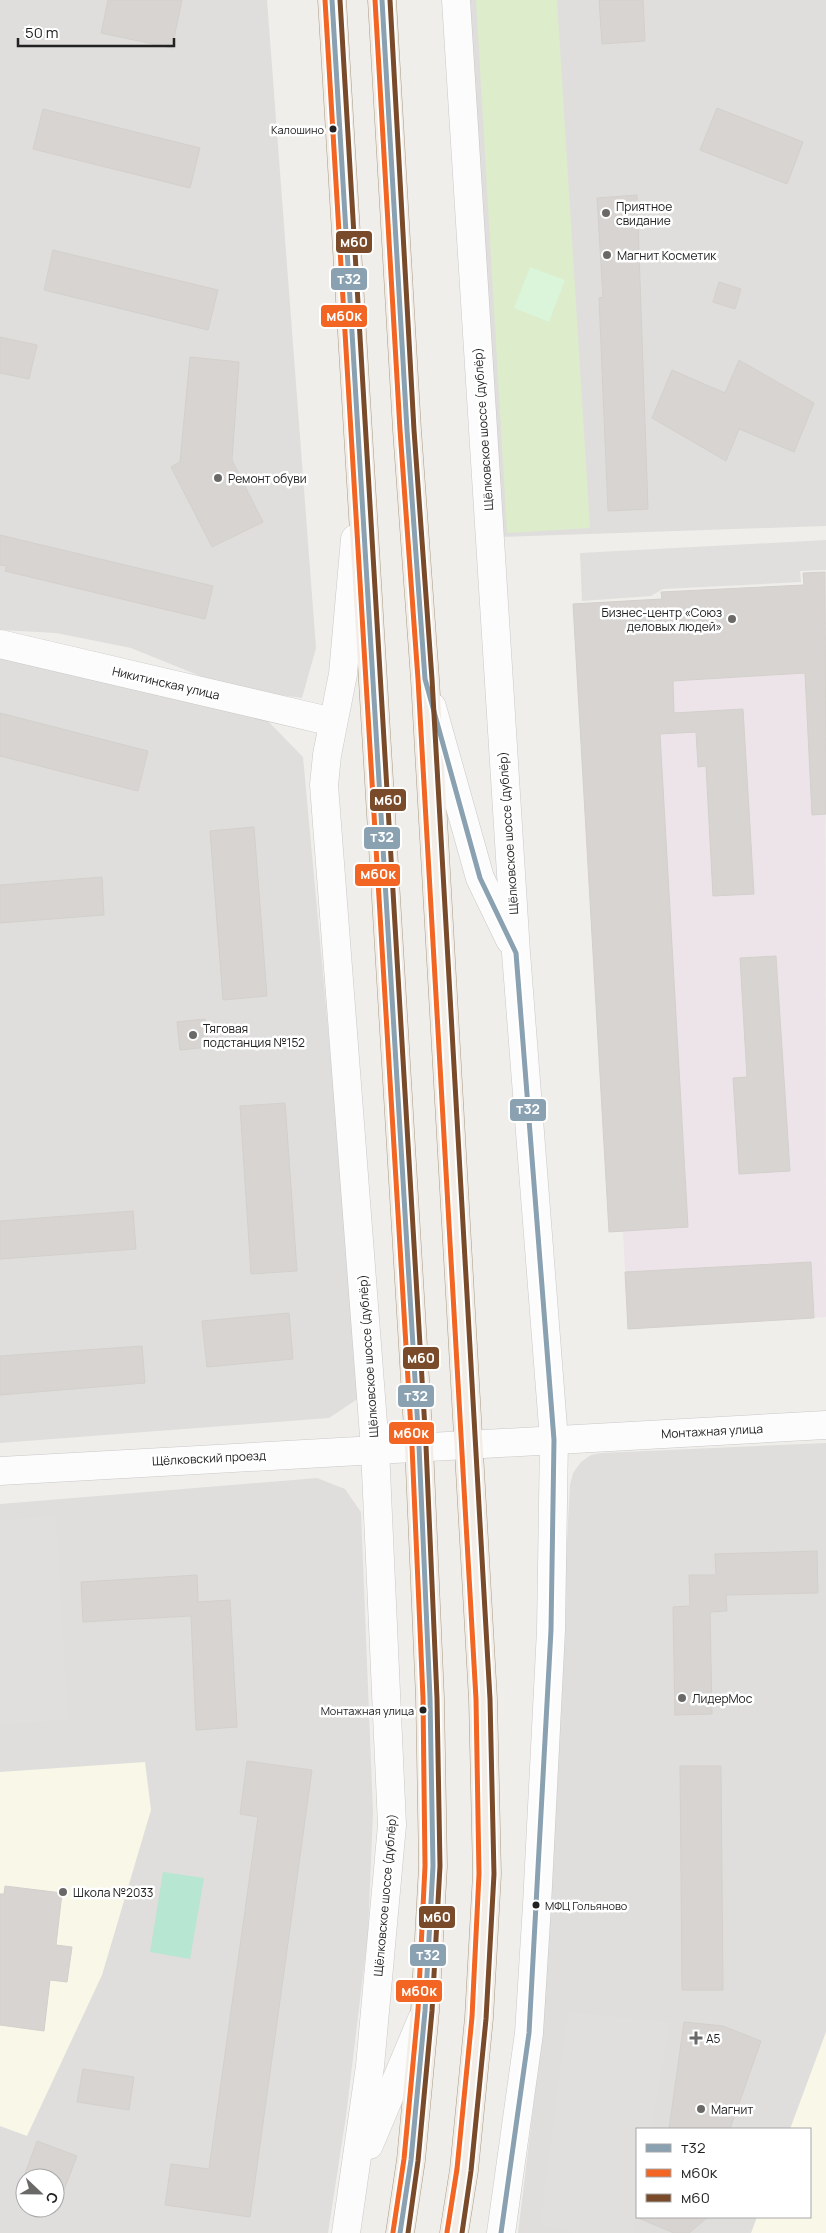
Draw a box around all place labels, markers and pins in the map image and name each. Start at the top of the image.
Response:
place label: Калошино [271,122,324,137]
marker: Калошино [328,124,338,134]
place label: Приятное свидание [616,198,672,229]
marker: Приятное свидание [600,207,612,219]
place label: Магнит Косметик [617,247,717,264]
marker: Магнит Косметик [601,249,613,261]
place label: Ремонт обуви [228,470,307,487]
marker: Ремонт обуви [212,472,224,484]
place label: Бизнес-центр «Союз деловых людей» [601,604,722,635]
marker: Бизнес-центр «Союз деловых людей» [726,613,738,625]
place label: Тяговая подстанция №152 [203,1020,305,1051]
marker: Тяговая подстанция №152 [187,1029,199,1041]
place label: ЛидерМос [692,1690,753,1707]
marker: ЛидерМос [676,1692,688,1704]
place label: Монтажная улица [321,1703,414,1718]
marker: Монтажная улица [418,1705,428,1715]
place label: Школа №2033 [73,1884,154,1901]
marker: Школа №2033 [57,1886,69,1898]
place label: МФЦ Гольяново [545,1898,628,1913]
marker: МФЦ Гольяново [531,1900,541,1910]
place label: А5 [706,2030,721,2047]
marker: А5 [690,2032,702,2044]
place label: Магнит [711,2101,753,2118]
marker: Магнит [695,2103,707,2115]

